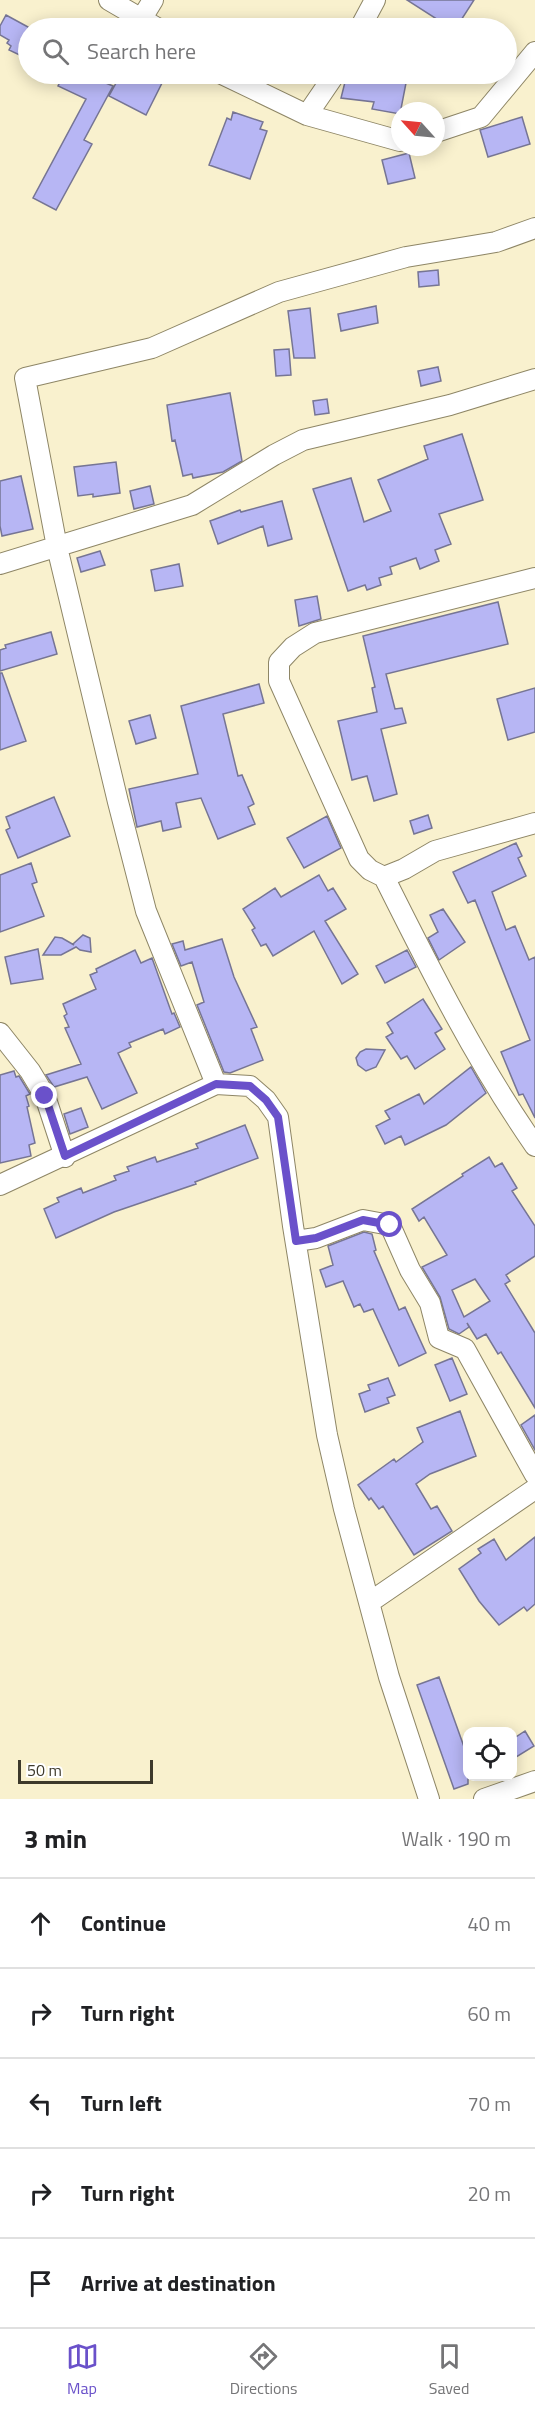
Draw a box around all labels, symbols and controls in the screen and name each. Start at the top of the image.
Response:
search box [18,18,517,84]
text: Search here [87,34,196,68]
icon: search [39,35,72,68]
north arrow [391,102,445,156]
route end [31,1082,57,1108]
route start [376,1211,402,1237]
map controls [463,1727,517,1781]
button: locate [463,1727,517,1781]
scale bar [18,1757,153,1784]
text: 50 m [27,1758,62,1782]
text: 3 min [24,1819,87,1858]
text: Walk · 190 m [402,1823,511,1854]
text: Continue [81,1906,166,1940]
icon: ahead [24,1907,57,1940]
text: 40 m [467,1908,511,1939]
text: Turn right [81,1996,175,2030]
icon: right [24,1997,57,2030]
text: 60 m [467,1998,511,2029]
text: Turn left [81,2086,162,2120]
icon: left [24,2087,57,2120]
text: 70 m [467,2088,511,2119]
text: Turn right [81,2176,175,2210]
icon: right [24,2177,57,2210]
text: 20 m [467,2178,511,2209]
text: Arrive at destination [81,2266,276,2300]
icon: arrive [24,2267,57,2300]
tab: Map [66,2340,99,2400]
tab: Directions [230,2340,298,2400]
tab: Saved [429,2340,469,2400]

